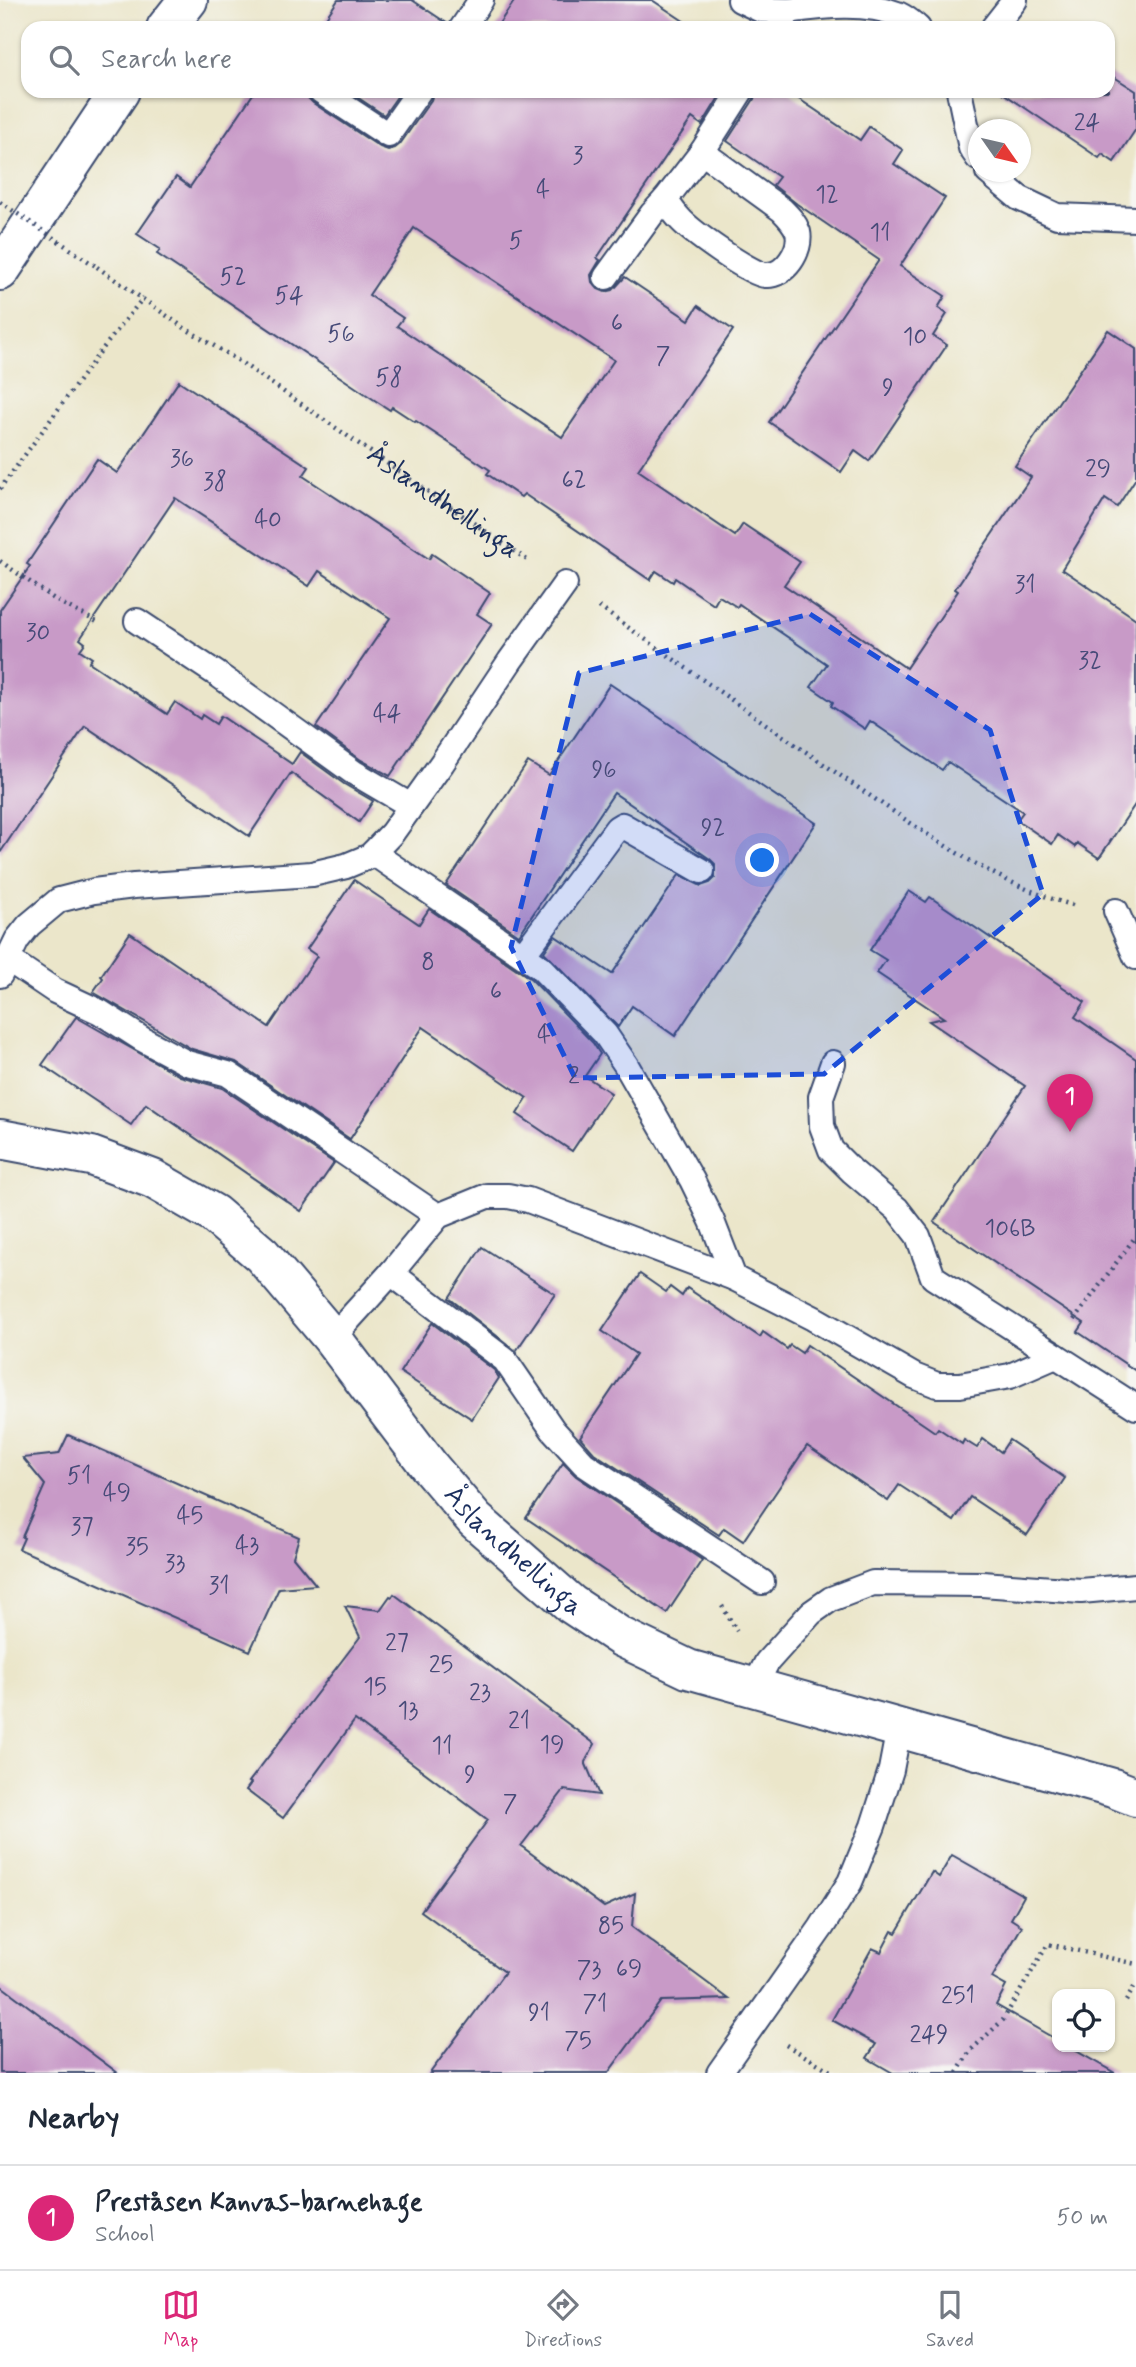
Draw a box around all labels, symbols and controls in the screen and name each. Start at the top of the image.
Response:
search box [21,21,1115,98]
icon: search [45,41,83,79]
text: Search here [101,43,232,77]
house number: 24 [1074,108,1100,139]
north arrow [968,119,1031,182]
house number: 3 [573,141,584,172]
house number: 4 [536,175,550,206]
house number: 12 [815,180,839,211]
house number: 11 [869,218,891,249]
house number: 5 [509,226,523,257]
house number: 52 [219,262,247,293]
house number: 54 [275,281,303,312]
house number: 6 [611,308,623,339]
house number: 56 [327,319,355,350]
house number: 10 [903,322,927,353]
house number: 7 [656,341,670,372]
house number: 58 [375,363,403,394]
house number: 9 [882,373,894,404]
street label: Åslandhellinga [359,435,526,567]
house number: 36 [170,444,194,475]
house number: 29 [1085,454,1111,485]
house number: 62 [562,465,586,496]
house number: 38 [203,467,227,498]
house number: 40 [254,505,282,536]
house number: 31 [1014,570,1036,601]
house number: 30 [26,618,50,649]
house number: 32 [1078,646,1102,677]
house number: 44 [373,699,401,730]
house number: 96 [591,755,617,786]
house number: 92 [701,813,725,844]
your location [745,843,779,877]
house number: 8 [421,947,435,978]
house number: 6 [490,976,502,1007]
house number: 4 [537,1020,551,1051]
house number: 2 [568,1061,580,1092]
pin: 1 [1047,1074,1093,1132]
house number: 106B [985,1214,1035,1245]
house number: 51 [67,1461,91,1492]
street label: Åslandhellinga [435,1477,589,1625]
house number: 49 [103,1478,131,1509]
house number: 45 [177,1501,203,1532]
house number: 37 [71,1512,93,1543]
house number: 43 [235,1531,259,1562]
house number: 35 [125,1532,149,1563]
house number: 33 [165,1549,186,1580]
house number: 31 [208,1571,230,1602]
house number: 27 [385,1628,409,1659]
house number: 25 [429,1650,453,1681]
house number: 15 [363,1672,387,1703]
house number: 23 [469,1678,491,1709]
house number: 13 [398,1696,418,1727]
house number: 21 [508,1706,530,1737]
house number: 19 [539,1730,565,1761]
house number: 11 [431,1731,453,1762]
house number: 9 [464,1760,476,1791]
house number: 7 [503,1789,517,1820]
house number: 85 [598,1911,624,1942]
house number: 69 [616,1954,642,1985]
house number: 73 [577,1955,601,1986]
house number: 251 [941,1981,975,2012]
house number: 71 [583,1989,607,2020]
map controls [1052,1989,1115,2052]
button: locate [1052,1989,1115,2052]
house number: 91 [528,1998,550,2029]
house number: 249 [910,2020,948,2051]
house number: 75 [564,2026,592,2057]
text: Nearby [28,2099,119,2138]
text: Preståsen Kanvas-barnehage [95,2186,422,2220]
text: 1 [46,2203,56,2233]
text: 50 m [1057,2203,1108,2233]
text: School [95,2220,155,2250]
tab: Map [162,2286,200,2353]
tab: Directions [524,2286,602,2353]
tab: Saved [926,2286,974,2353]

